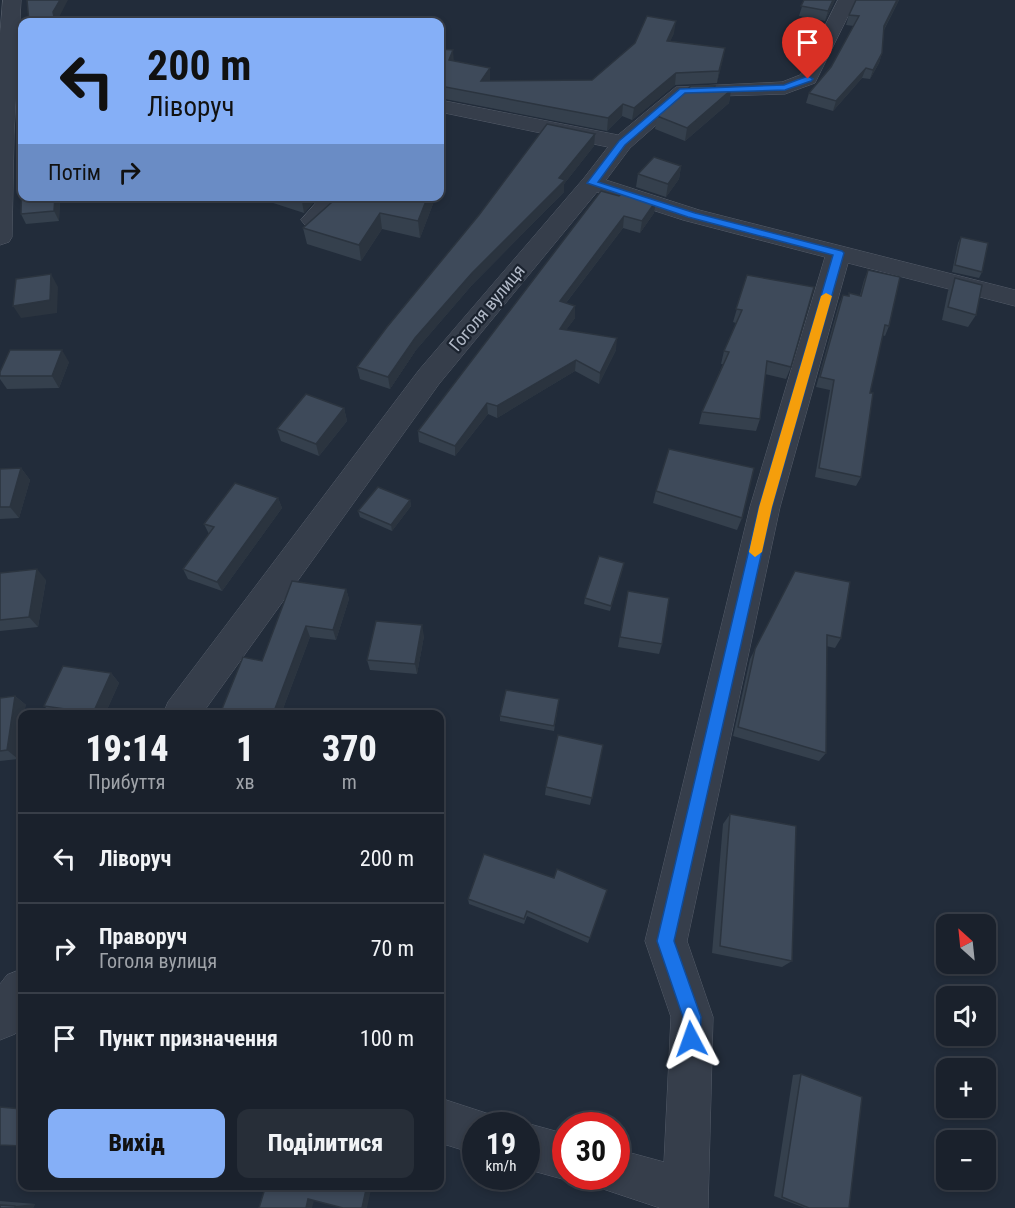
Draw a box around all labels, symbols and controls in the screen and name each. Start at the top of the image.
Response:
pin [782,17,833,79]
icon: arrive [791,26,824,59]
text: 200 m [147,41,252,90]
icon: left [48,42,126,120]
text: Ліворуч [147,91,234,123]
icon: right [113,156,146,189]
text: Потім [48,160,101,185]
street label: Гоголя вулиця [444,260,529,355]
text: 19:14 [85,728,169,770]
text: 1 [236,728,254,770]
text: 370 [322,728,377,770]
text: Прибуття [88,770,165,794]
text: хв [236,770,255,794]
text: m [342,770,357,794]
icon: left [48,842,81,875]
text: Ліворуч [99,846,171,871]
text: 200 m [360,846,414,871]
north arrow [936,914,996,974]
map controls [936,914,996,1190]
text: Праворуч [99,924,187,949]
icon: right [48,932,81,965]
text: 70 m [371,936,414,961]
text: Гоголя вулиця [99,949,217,973]
button: sound [936,986,996,1046]
position arrow [659,1007,723,1071]
icon: arrive [48,1022,81,1055]
text: Пункт призначення [99,1026,278,1051]
text: 100 m [360,1026,414,1051]
button: + [936,1058,996,1118]
button: Вихід [48,1109,225,1178]
button: Поділитися [237,1109,414,1178]
speed limit sign: 30 [552,1112,630,1190]
text: 19 [486,1126,516,1161]
button: − [936,1130,996,1190]
text: km/h [486,1157,516,1175]

